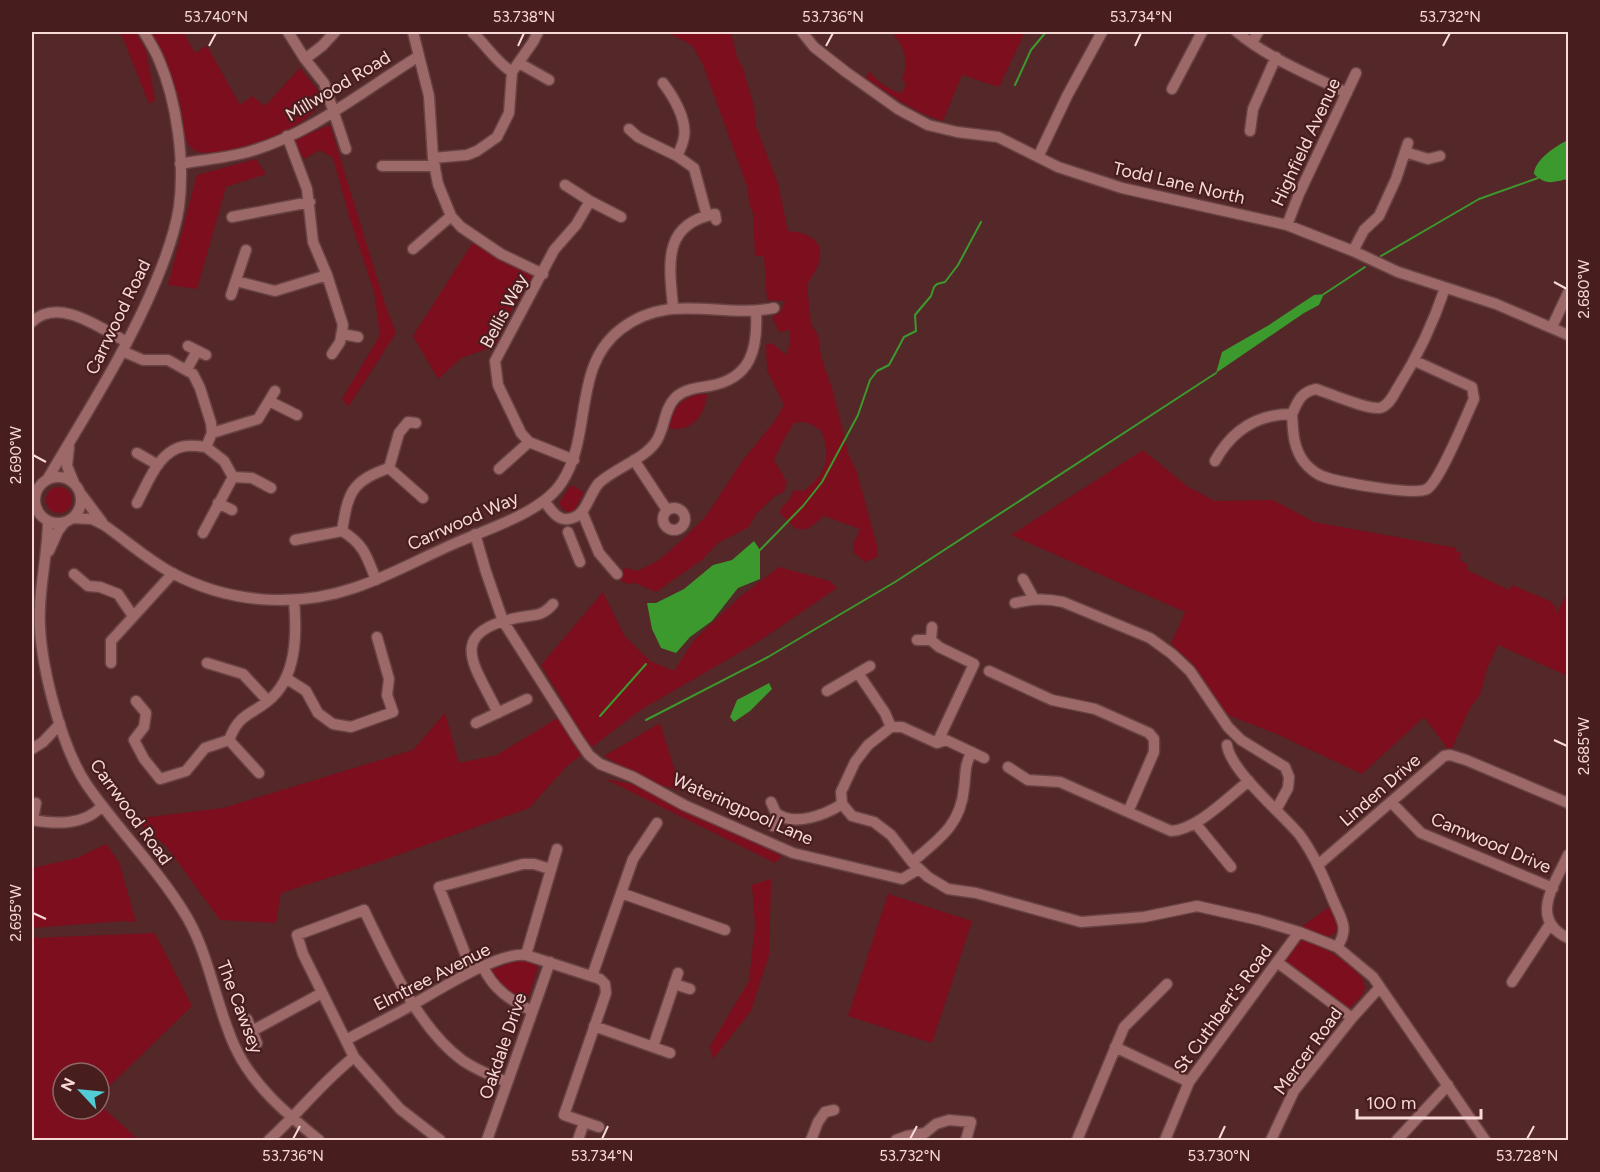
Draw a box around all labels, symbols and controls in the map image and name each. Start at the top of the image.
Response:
text: 53.740°N [184,8,248,26]
text: 53.738°N [493,8,555,26]
text: 53.736°N [802,8,864,26]
text: 53.734°N [1110,8,1172,26]
text: 53.732°N [1419,8,1481,26]
street label: Millwood Road [282,46,394,126]
street label: Highfield Avenue [1267,74,1345,210]
street label: Todd Lane North [1111,157,1247,209]
street label: Carrwood Road [81,256,155,378]
text: 2.680°W [1575,259,1593,318]
street label: Bellis Way [475,270,533,352]
text: 2.690°W [7,425,25,484]
street label: Carrwood Way [404,487,522,555]
text: 2.685°W [1575,717,1593,775]
street label: Linden Drive [1335,749,1425,831]
street label: Carrwood Road [85,755,177,869]
street label: Wateringpool Lane [669,768,817,850]
street label: Camwood Drive [1427,808,1555,878]
text: 2.695°W [7,884,25,942]
street label: Elmtree Avenue [370,938,494,1016]
street label: St Cuthbert's Road [1169,941,1277,1077]
street label: The Cawsey [212,957,268,1057]
street label: Oakdale Drive [474,990,532,1102]
street label: Mercer Road [1269,1003,1347,1099]
north arrow [51,1061,111,1121]
text: N [57,1075,79,1094]
scale bar [1357,1082,1482,1120]
text: 100 m [1366,1092,1416,1114]
text: 53.736°N [262,1147,324,1165]
text: 53.734°N [571,1147,633,1165]
text: 53.732°N [879,1147,941,1165]
text: 53.730°N [1188,1147,1250,1165]
text: 53.728°N [1496,1147,1558,1165]

